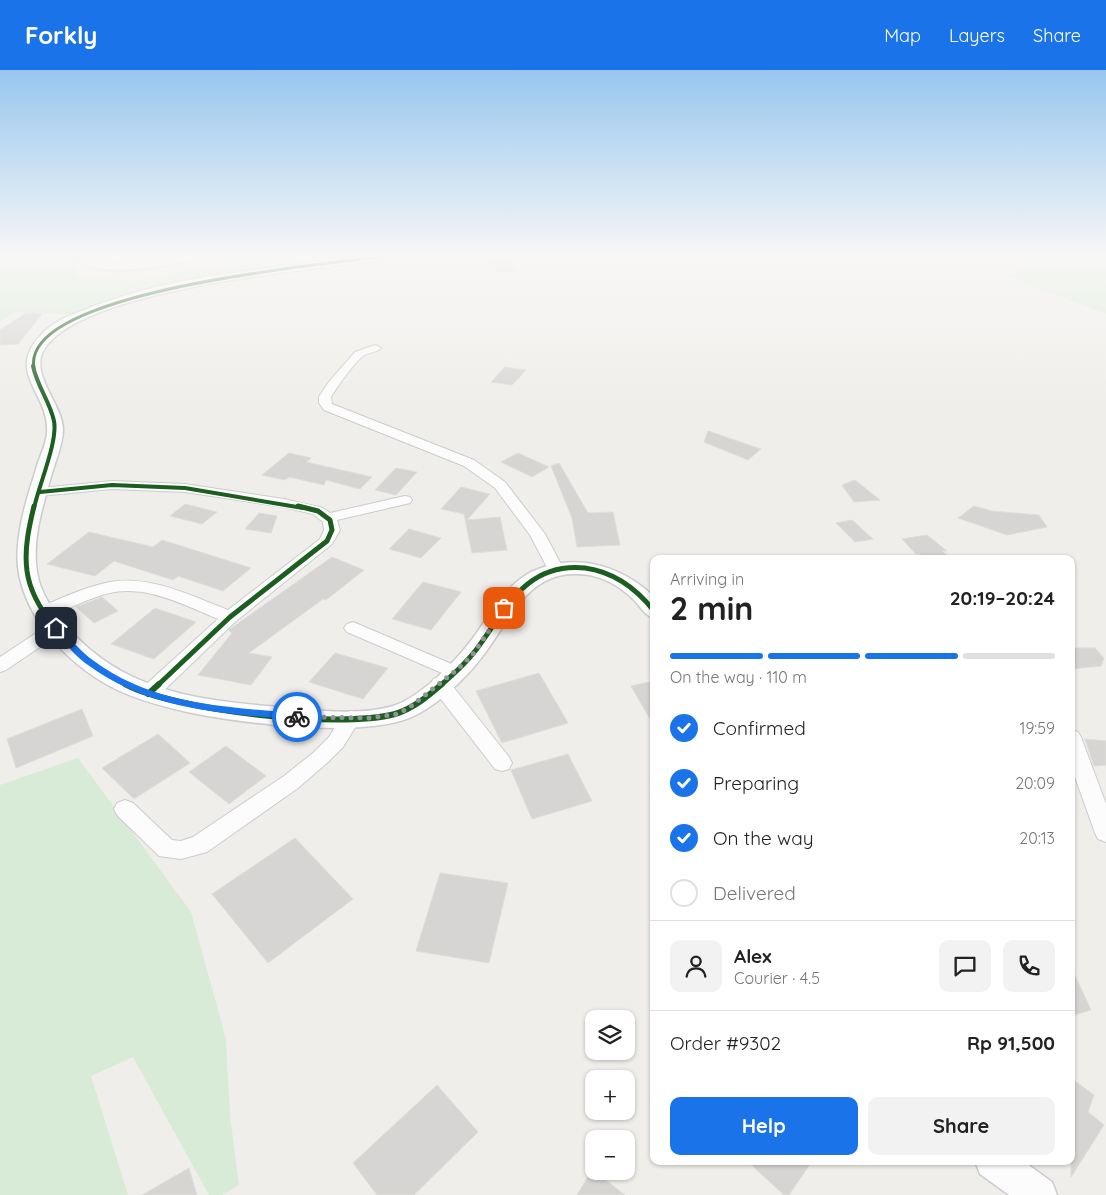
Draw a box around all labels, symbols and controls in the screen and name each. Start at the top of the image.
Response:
text: Forkly [25,20,97,50]
text: Map [884,24,921,47]
text: Layers [949,24,1005,47]
text: Share [1033,24,1081,47]
text: Arriving in [670,569,744,589]
text: 20:19–20:24 [950,586,1055,610]
pin [483,587,525,629]
text: 2 min [670,588,753,628]
icon: bag [490,594,518,622]
pin [35,607,77,649]
icon: home [42,614,70,642]
text: On the way · 110 m [670,667,807,687]
courier [272,692,322,742]
icon: bike [283,703,311,731]
icon: check [670,714,698,742]
text: Confirmed [713,716,806,740]
text: 19:59 [1020,718,1055,738]
icon: check [670,769,698,797]
text: Preparing [713,771,799,795]
text: 20:09 [1015,773,1055,793]
icon: check [670,824,698,852]
text: On the way [713,826,814,850]
text: 20:13 [1019,828,1055,848]
text: Delivered [713,881,796,905]
button: person [670,940,722,992]
button: chat [939,940,991,992]
button: phone [1003,940,1055,992]
text: Alex [734,944,772,968]
text: Courier · 4.5 [734,968,820,988]
map controls [585,1010,635,1180]
button: layers [585,1010,635,1060]
text: Order #9302 [670,1031,781,1055]
text: Rp 91,500 [967,1031,1055,1055]
button: + [585,1070,635,1120]
button: Help [670,1097,858,1155]
button: Share [868,1097,1055,1155]
button: − [585,1130,635,1180]

